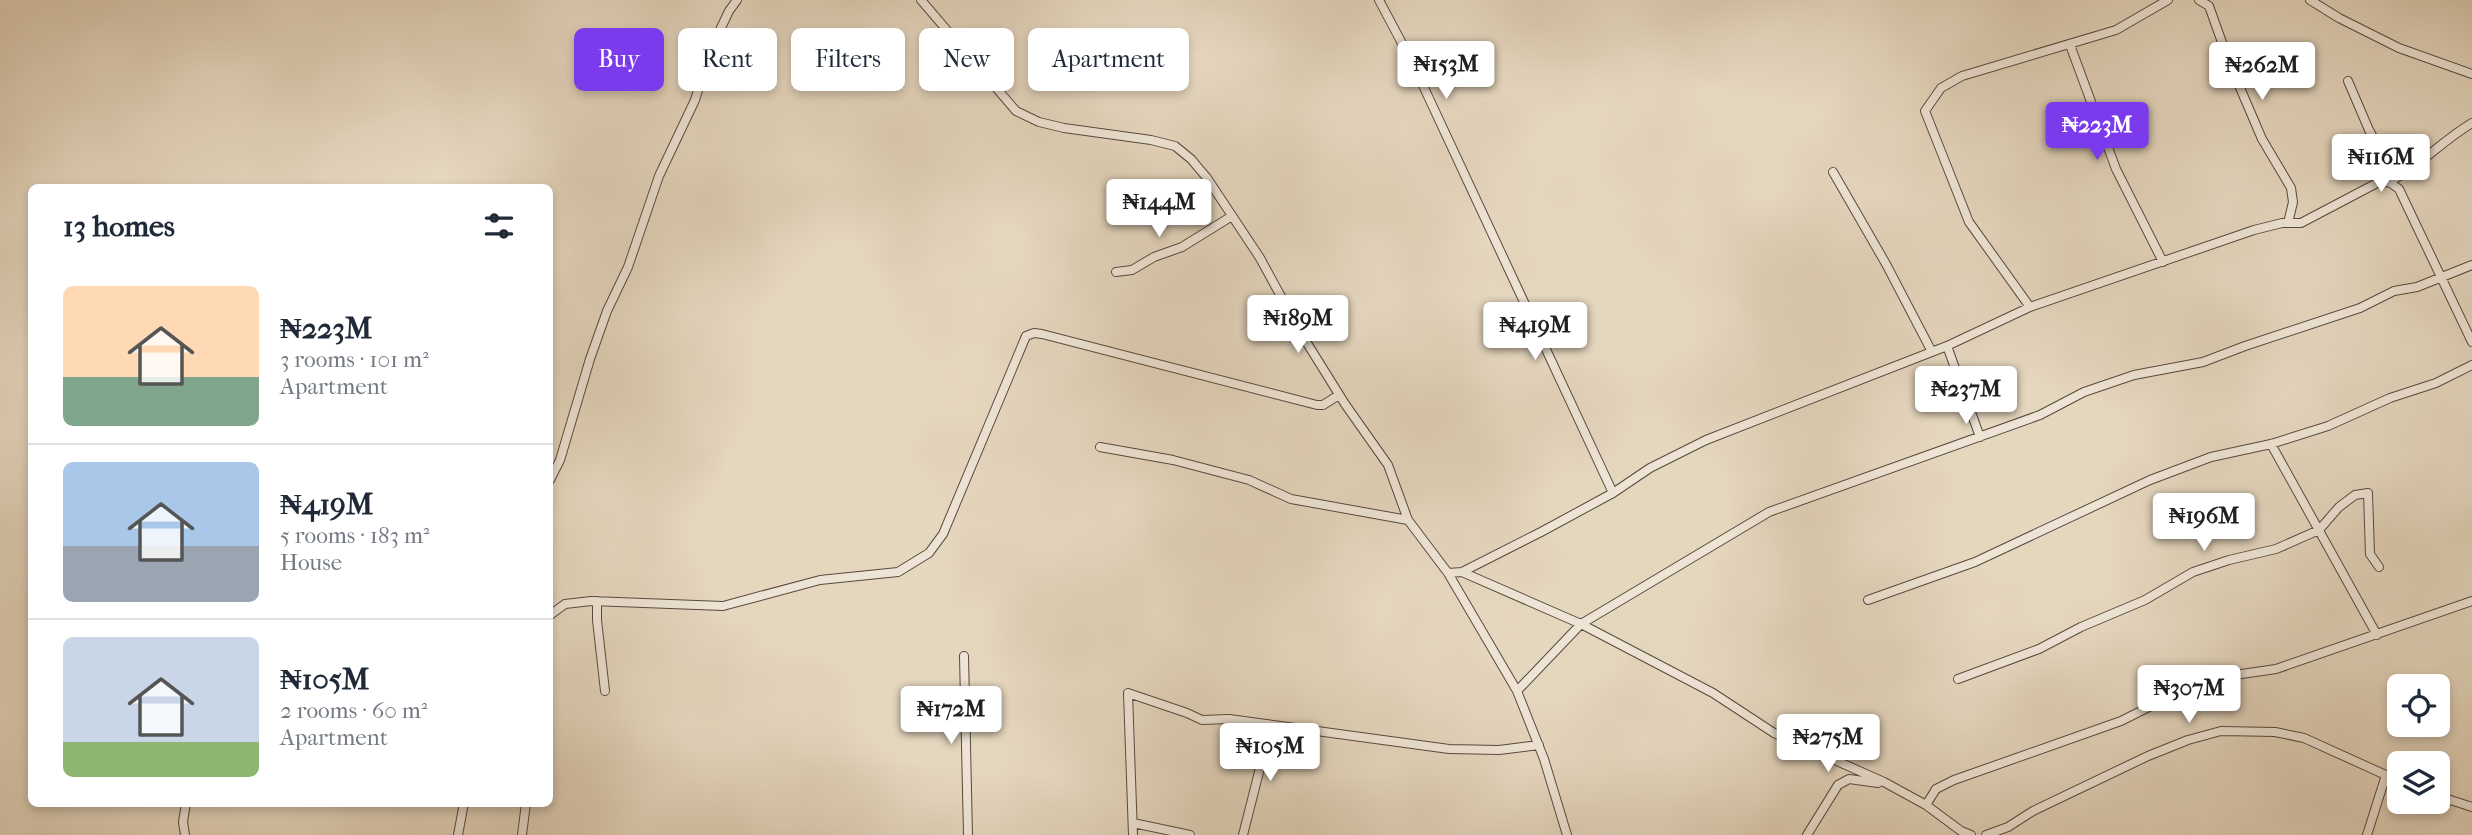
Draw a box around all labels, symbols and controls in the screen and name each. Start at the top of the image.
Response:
chip: Buy [574,28,664,91]
chip: Rent [678,28,777,91]
chip: Filters [791,28,905,91]
chip: New [919,28,1014,91]
chip: Apartment [1028,28,1189,91]
pin: ₦153M [1397,42,1495,101]
pin: ₦262M [2213,42,2311,102]
text: ₦153M [1413,50,1479,77]
text: ₦262M [2225,51,2299,78]
pin: ₦223M [2048,102,2146,162]
text: ₦223M [2062,111,2132,138]
pin: ₦116M [2332,134,2430,194]
text: ₦116M [2348,143,2414,170]
pin: ₦144M [1110,180,1208,239]
text: ₦144M [1122,188,1196,215]
icon: filters [480,207,518,245]
text: 13 homes [63,209,175,244]
pin: ₦189M [1249,296,1347,355]
pin: ₦419M [1486,302,1584,362]
text: ₦189M [1263,304,1333,331]
text: ₦223M [280,311,372,346]
text: ₦419M [1499,311,1571,338]
icon: home [119,314,203,398]
text: 3 rooms · 101 m² [280,346,429,373]
pin: ₦237M [1917,366,2015,426]
text: Apartment [280,373,388,400]
text: ₦237M [1931,375,2001,402]
text: ₦419M [280,487,373,522]
icon: home [119,490,203,574]
pin: ₦196M [2155,494,2253,553]
text: ₦196M [2169,502,2239,529]
text: 5 rooms · 183 m² [280,522,430,549]
text: House [280,549,342,576]
text: ₦105M [280,662,369,697]
icon: home [119,665,203,749]
pin: ₦307M [2140,666,2238,725]
text: ₦307M [2154,674,2224,701]
map controls [2387,674,2450,814]
button: locate [2387,674,2450,737]
pin: ₦172M [902,686,1000,746]
text: ₦172M [917,695,985,722]
text: 2 rooms · 60 m² [280,697,427,724]
pin: ₦275M [1779,714,1877,774]
text: ₦275M [1793,723,1863,750]
text: Apartment [280,724,388,751]
pin: ₦105M [1221,724,1319,783]
text: ₦105M [1236,732,1304,759]
button: layers [2387,751,2450,814]

